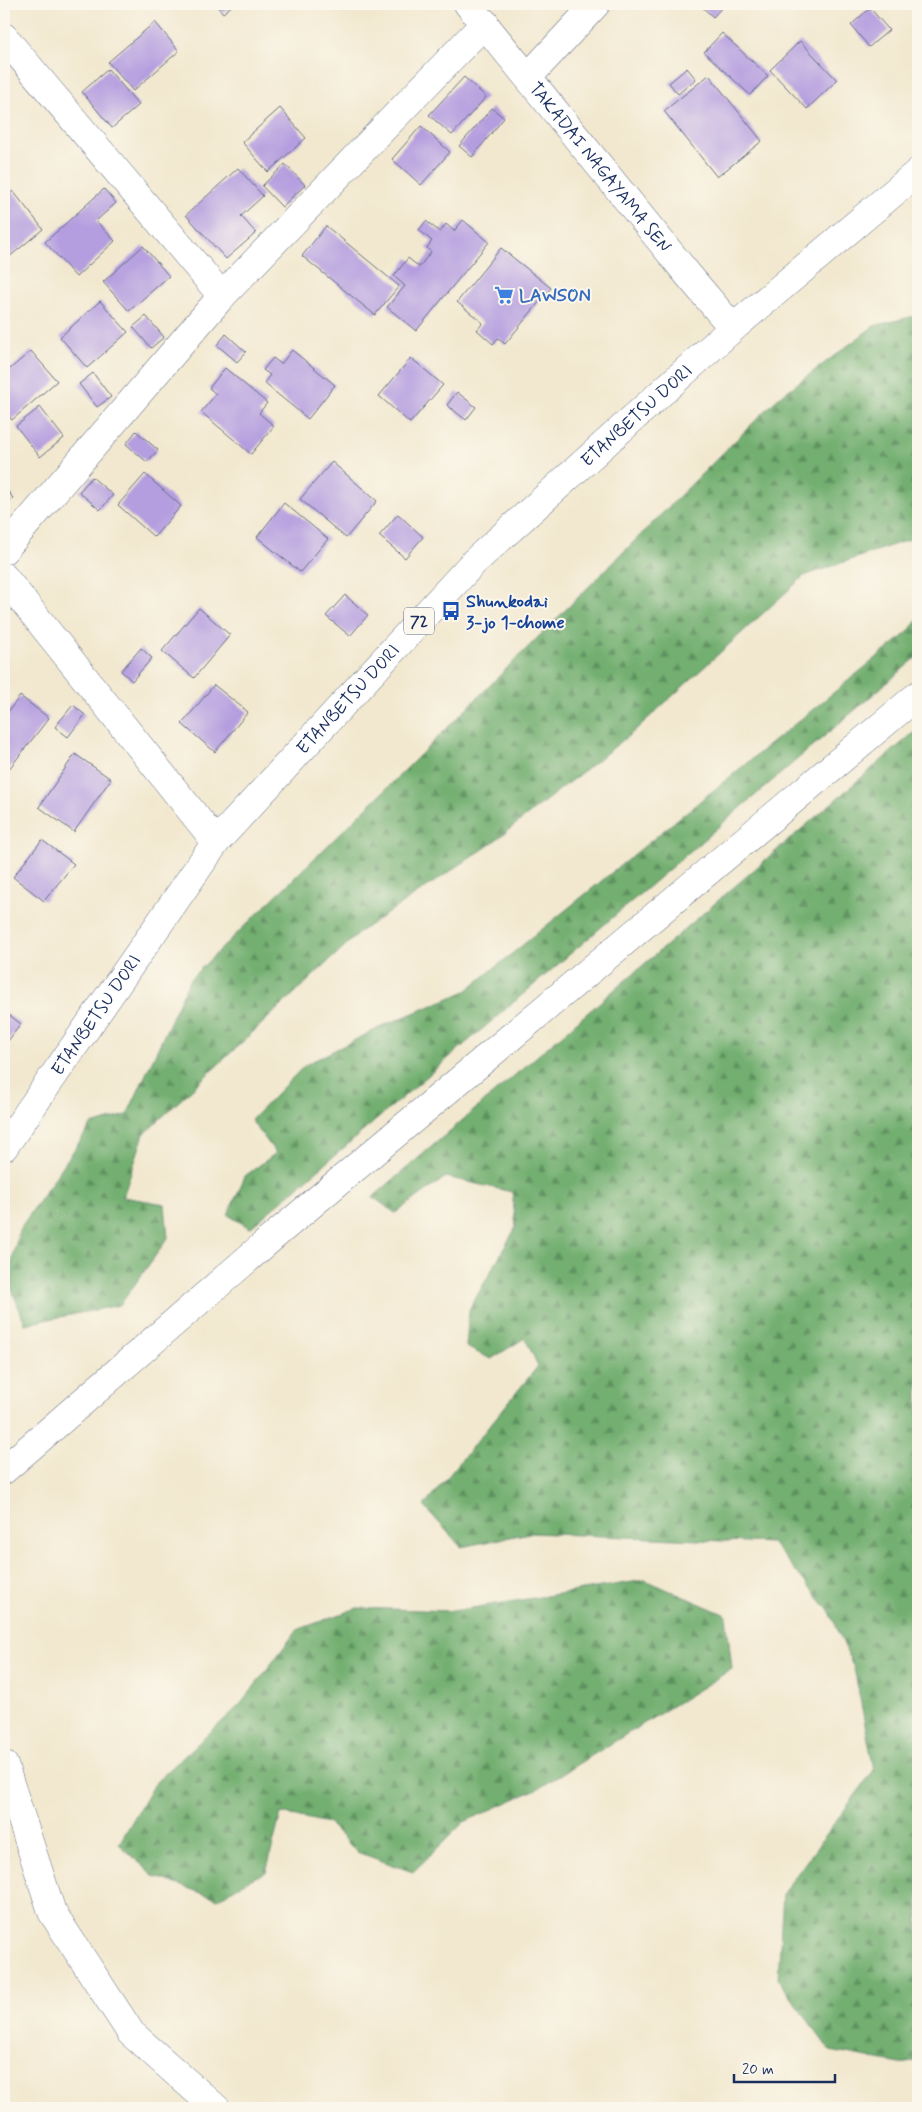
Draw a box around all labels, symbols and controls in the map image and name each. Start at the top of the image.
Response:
street label: TAKADAI NAGAYAMA SEN [523,77,676,258]
supermarket icon: LAWSON [493,284,515,306]
place label: LAWSON [519,284,591,308]
street label: ETANBETSU DORI [576,359,698,473]
place label: Shunkodai 3-jo 1-chome [466,590,565,635]
bus stop icon: Shunkodai 3-jo 1-chome [440,600,462,622]
road number: 72 [404,608,434,634]
street label: ETANBETSU DORI [292,639,406,760]
street label: ETANBETSU DORI [46,950,147,1081]
scale bar [734,2052,836,2084]
text: 20 m [742,2060,774,2080]

